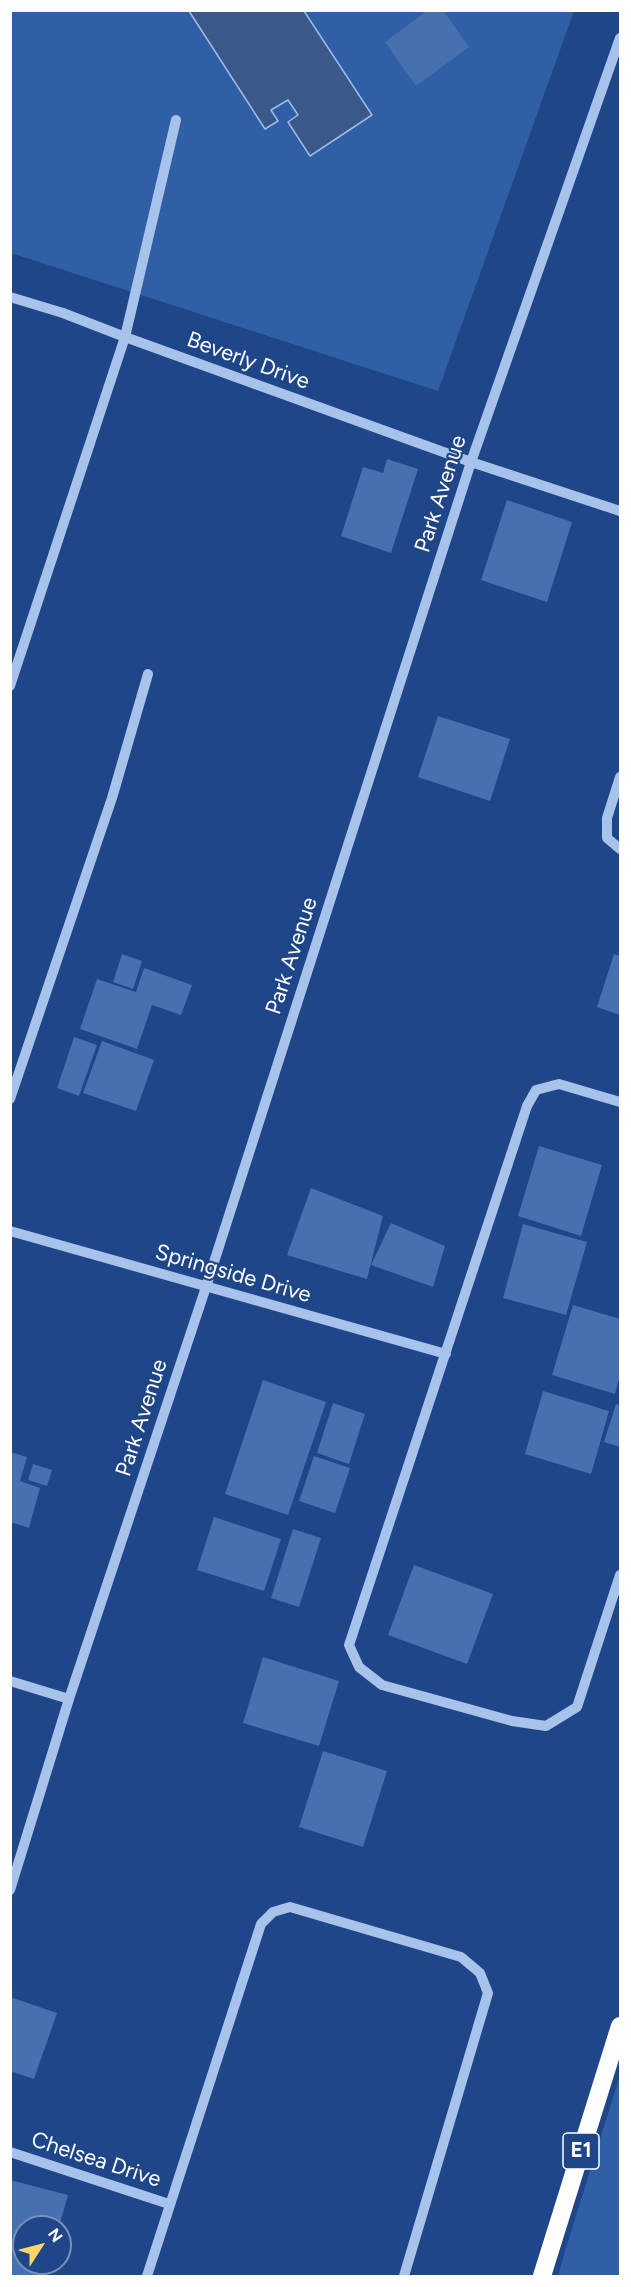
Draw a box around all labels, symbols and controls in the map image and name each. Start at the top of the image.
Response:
street label: Beverly Drive [183,327,313,395]
street label: Park Avenue [410,432,472,556]
street label: Park Avenue [261,894,323,1018]
street label: Springside Drive [152,1239,314,1309]
street label: Park Avenue [111,1356,173,1480]
street label: Chelsea Drive [28,2127,164,2193]
road number: E1 [563,2133,599,2169]
north arrow [12,2215,72,2275]
text: N [44,2225,67,2246]

